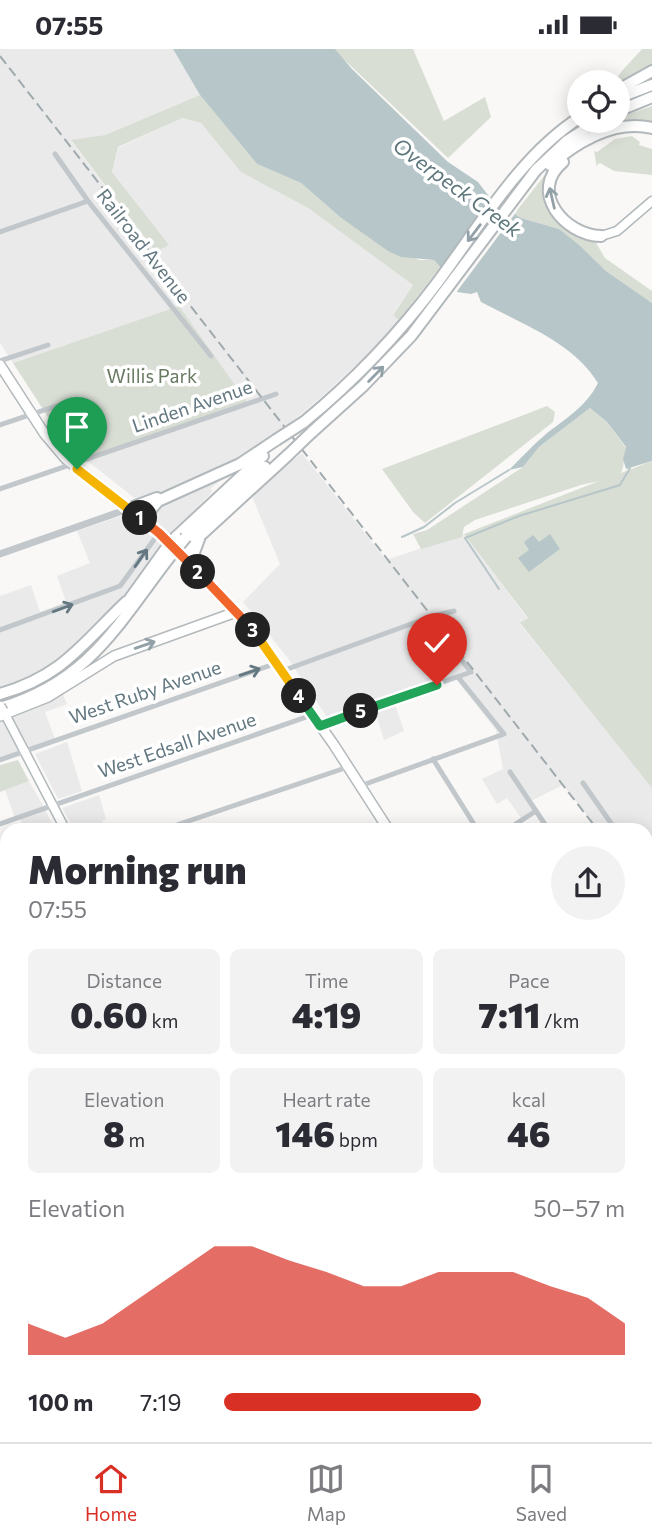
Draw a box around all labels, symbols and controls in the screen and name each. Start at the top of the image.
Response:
text: 07:55 [35,9,104,40]
map controls [567,70,630,133]
button: locate [567,70,630,133]
water label: Overpeck Creek [389,132,527,242]
street label: Railroad Avenue [93,184,196,307]
one-way arrow [545,187,558,210]
one-way arrow [467,224,482,242]
park label: Willis Park [107,364,197,387]
one-way arrow [367,366,384,383]
street label: Linden Avenue [129,374,255,437]
pin [47,397,107,469]
icon: arrive [58,408,96,446]
pin: 1 [122,501,158,535]
text: 1 [135,506,144,529]
one-way arrow [134,549,148,568]
pin: 2 [180,554,216,589]
text: 2 [192,560,203,583]
one-way arrow [51,600,73,613]
pin: 3 [236,613,270,647]
pin [407,613,467,685]
text: 3 [247,618,258,641]
icon: check [418,624,456,662]
one-way arrow [134,638,156,650]
street label: West Ruby Avenue [66,655,224,728]
one-way arrow [239,665,261,677]
pin: 4 [282,679,316,713]
text: 4 [293,684,304,707]
pin: 5 [344,693,378,729]
text: 5 [355,699,366,722]
street label: West Edsall Avenue [95,707,259,782]
text: Morning run [28,845,247,892]
button: share [551,846,625,920]
text: 07:55 [28,895,87,923]
text: Distance [86,969,162,992]
text: Time [305,969,348,992]
text: Pace [508,969,549,992]
text: 0.60 [70,992,148,1035]
text: 4:19 [292,992,361,1035]
text: 7:11 [478,992,540,1035]
text: km [148,1009,178,1032]
text: /km [540,1009,579,1032]
text: Elevation [84,1088,164,1111]
text: Heart rate [282,1088,371,1111]
text: kcal [512,1088,546,1111]
text: 8 [103,1111,125,1154]
text: 146 [275,1111,335,1154]
text: 46 [507,1111,551,1154]
text: m [125,1128,145,1151]
text: bpm [335,1128,378,1151]
text: Elevation [28,1194,125,1222]
text: 50–57 m [533,1194,625,1222]
text: 100 m [28,1388,93,1416]
text: 7:19 [140,1388,181,1416]
tab: Home [85,1460,137,1525]
tab: Map [307,1460,346,1525]
tab: Saved [516,1460,567,1525]

